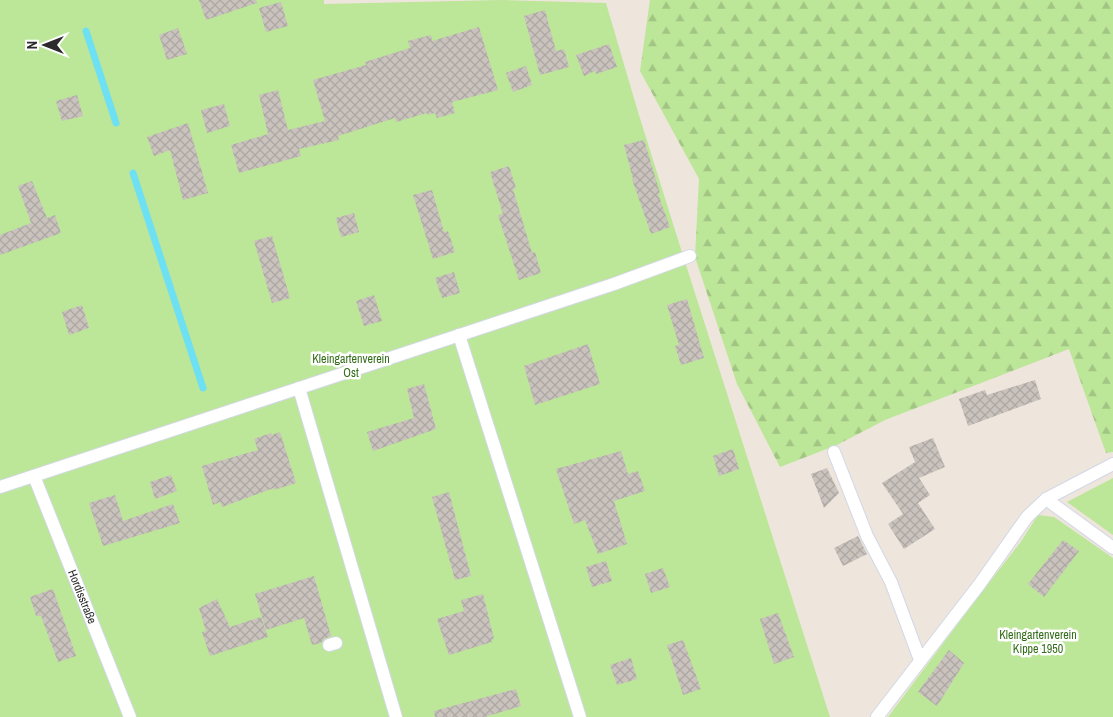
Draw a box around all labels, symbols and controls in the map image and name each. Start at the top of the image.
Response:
north arrow [20,20,70,70]
text: N [23,41,41,49]
park label: Kleingartenverein Ost [312,351,390,381]
street label: Hordisstraße [64,567,100,626]
park label: Kleingartenverein Kippe 1950 [999,627,1077,657]

